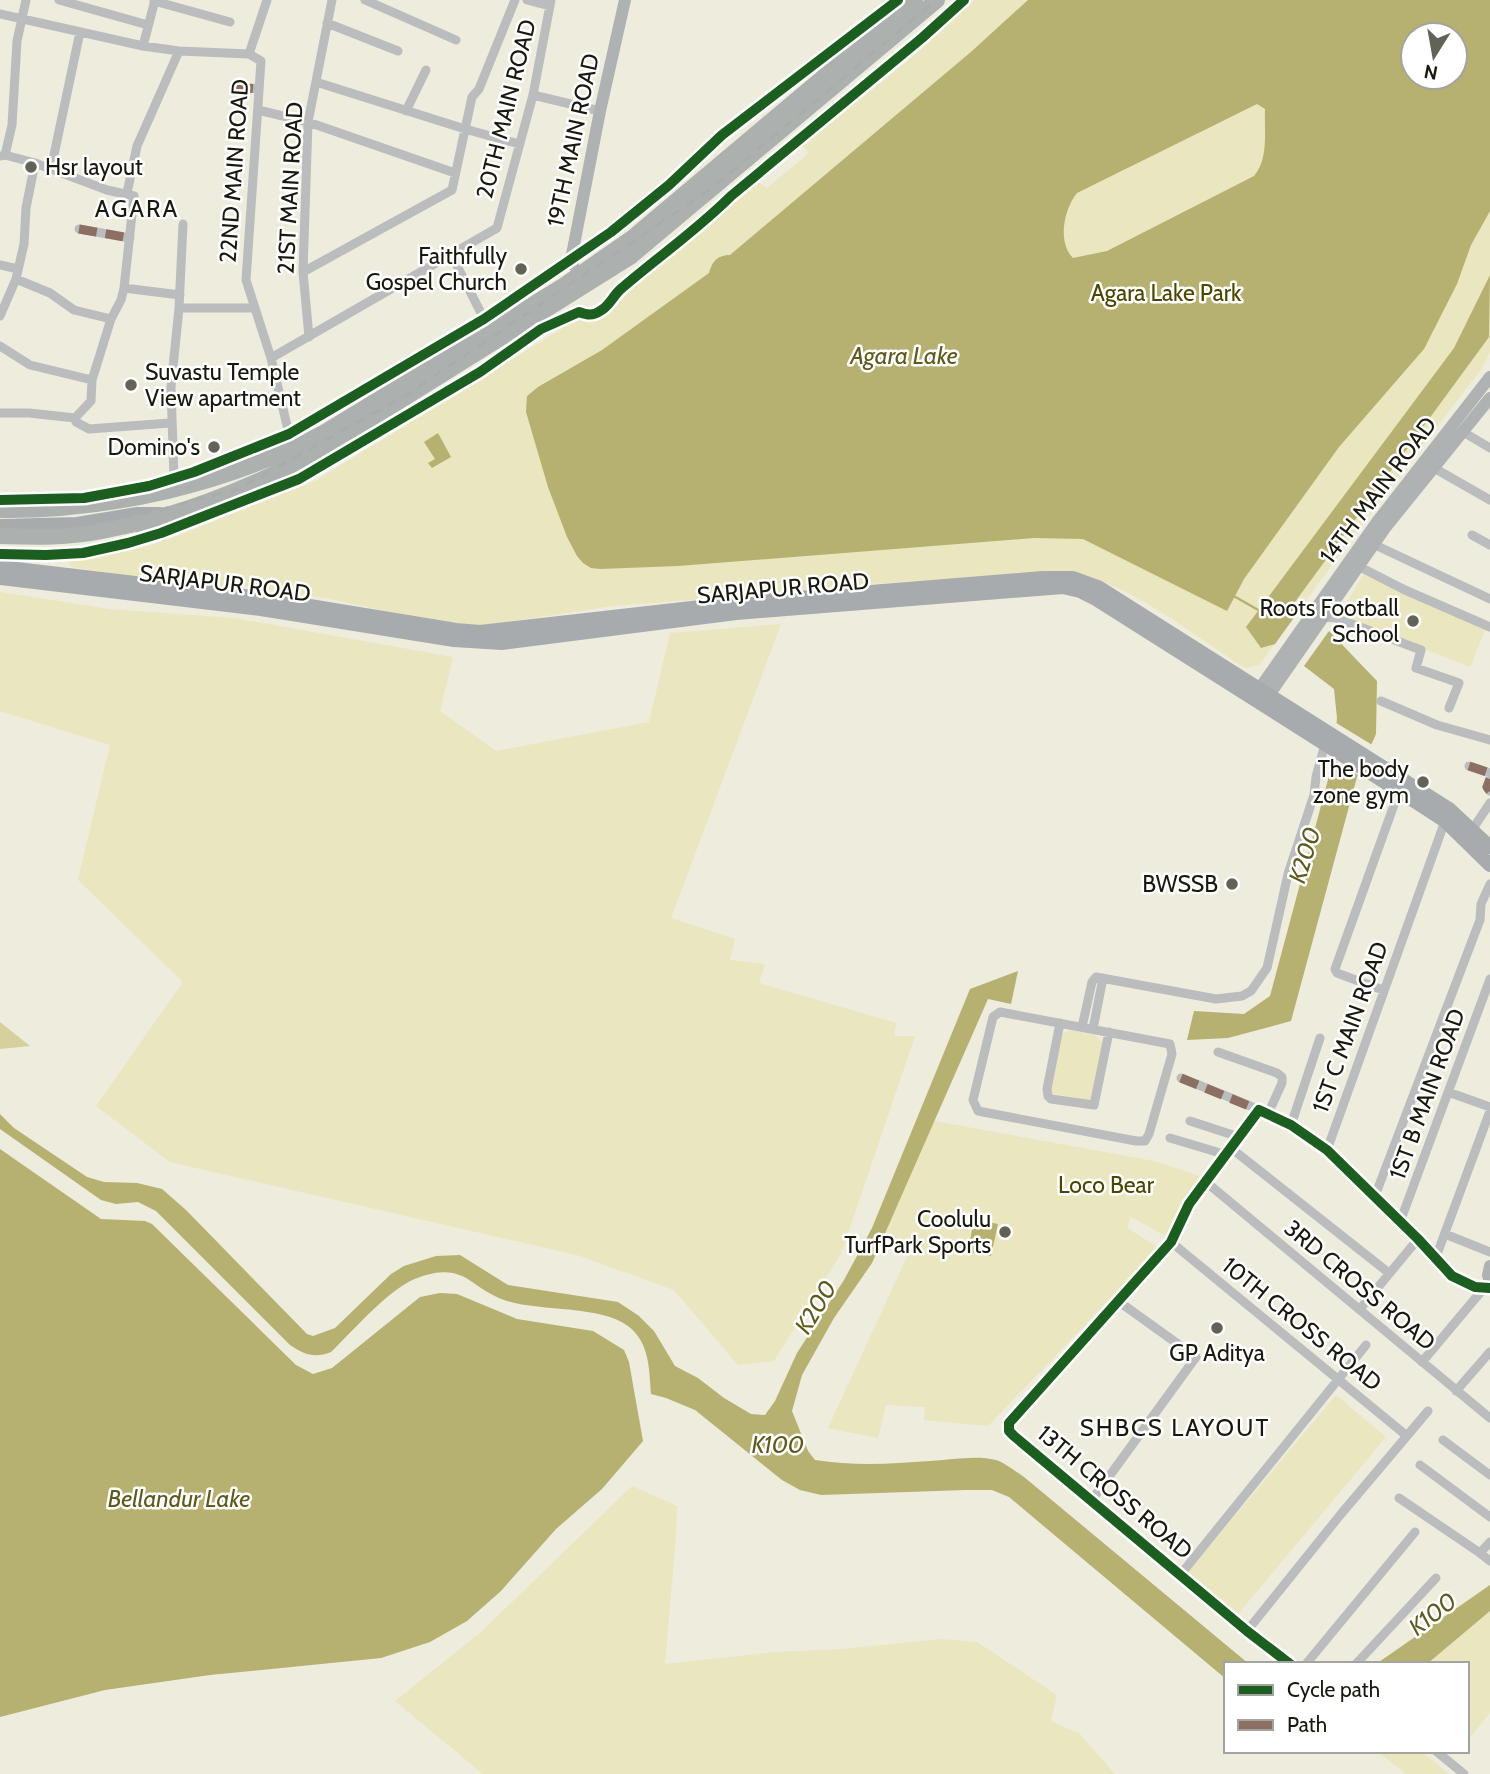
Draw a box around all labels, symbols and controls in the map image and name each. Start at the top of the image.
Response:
street label: 20TH MAIN ROAD [470,17,542,201]
north arrow [1399,21,1469,91]
street label: 19TH MAIN ROAD [541,51,605,229]
text: N [1422,60,1440,85]
street label: 22ND MAIN ROAD [214,78,254,264]
street label: 21ST MAIN ROAD [271,101,309,275]
place label: Hsr layout [45,153,143,181]
marker: Hsr layout [23,159,39,175]
district label: AGARA [95,194,179,223]
place label: Faithfully Gospel Church [366,242,507,296]
marker: Faithfully Gospel Church [513,261,529,277]
park label: Agara Lake Park [1091,279,1242,307]
water label: Agara Lake [849,341,958,370]
place label: Suvastu Temple View apartment [145,358,301,412]
marker: Suvastu Temple View apartment [123,377,139,393]
street label: 14TH MAIN ROAD [1314,411,1442,569]
place label: Domino's [107,433,200,461]
marker: Domino's [206,439,222,455]
street label: SARJAPUR ROAD [138,559,312,607]
street label: SARJAPUR ROAD [696,567,870,609]
place label: Roots Football School [1259,594,1400,648]
marker: Roots Football School [1405,613,1421,629]
place label: The body zone gym [1313,755,1409,809]
marker: The body zone gym [1415,774,1431,790]
water label: K200 [1282,823,1327,886]
place label: BWSSB [1142,870,1218,898]
marker: BWSSB [1224,876,1240,892]
street label: 1ST C MAIN ROAD [1306,938,1394,1116]
street label: 1ST B MAIN ROAD [1383,1005,1471,1183]
park label: Loco Bear [1058,1171,1155,1199]
place label: Coolulu TurfPark Sports [844,1205,991,1259]
street label: 3RD CROSS ROAD [1279,1214,1441,1356]
marker: Coolulu TurfPark Sports [997,1224,1013,1240]
street label: 10TH CROSS ROAD [1217,1251,1387,1397]
water label: K200 [788,1275,843,1339]
marker: GP Aditya [1209,1320,1225,1336]
place label: GP Aditya [1169,1339,1265,1367]
district label: SHBCS LAYOUT [1080,1413,1270,1442]
street label: 13TH CROSS ROAD [1032,1419,1198,1565]
water label: K100 [751,1430,805,1459]
water label: Bellandur Lake [108,1484,250,1513]
water label: K100 [1403,1586,1463,1641]
legend [1224,1662,1469,1753]
text: Cycle path [1287,1677,1380,1702]
text: Path [1287,1712,1327,1737]

